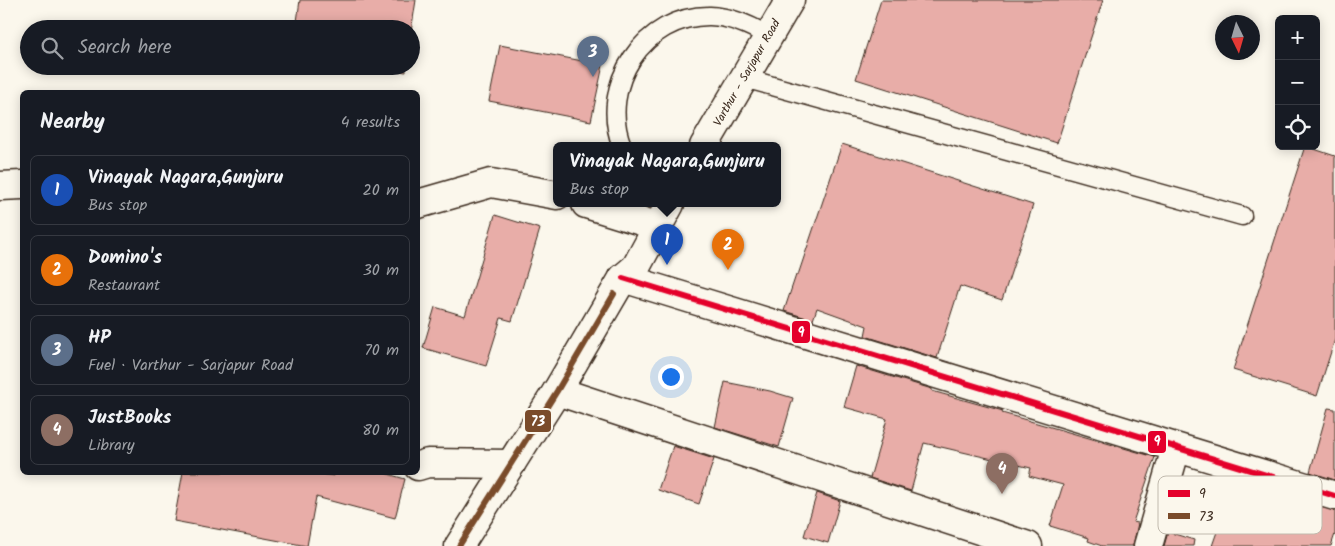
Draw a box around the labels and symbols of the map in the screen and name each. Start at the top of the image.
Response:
street label: Varthur - Sarjapur Road [709,15,786,130]
north arrow [1215,15,1260,60]
pin: 3 [577,36,609,77]
pin: 1 [651,224,683,265]
pin: 2 [712,229,744,270]
line badge: 9 [791,320,811,344]
text: 9 [797,322,805,344]
your location [658,364,684,390]
line badge: 73 [524,409,552,433]
text: 73 [531,411,545,433]
line badge: 9 [1147,430,1167,454]
text: 9 [1153,431,1161,453]
pin: 4 [986,453,1018,494]
legend [1158,476,1322,534]
text: 9 [1199,483,1206,505]
text: 73 [1199,506,1213,528]

